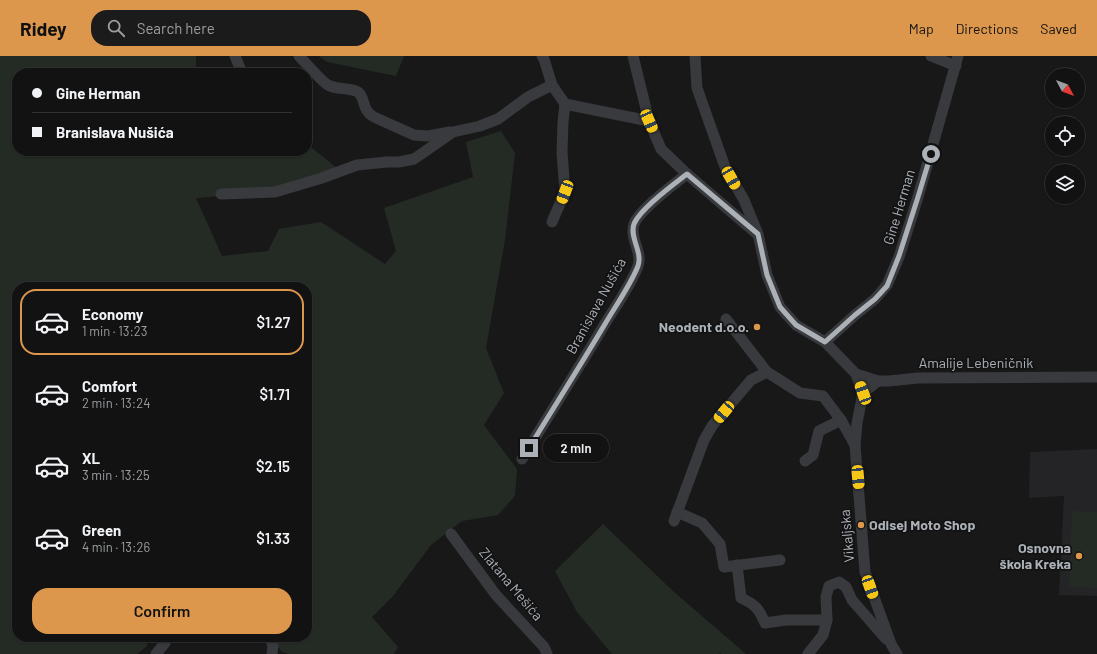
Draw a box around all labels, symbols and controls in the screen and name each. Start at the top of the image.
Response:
search box [91,10,371,46]
text: Ridey [20,17,67,40]
icon: search [105,17,127,39]
text: Search here [137,19,215,37]
text: Map [909,20,934,37]
text: Directions [956,20,1018,37]
text: Saved [1040,20,1077,37]
north arrow [1045,68,1085,108]
map controls [1045,68,1085,204]
text: Gine Herman [56,84,140,102]
car [639,108,659,134]
button: locate [1045,116,1085,156]
text: Branislava Nušića [56,123,174,141]
route start [922,145,940,163]
button: layers [1045,164,1085,204]
car [720,165,742,191]
street label: Gine Herman [879,167,918,247]
car [555,179,575,205]
street label: Branislava Nušića [562,255,629,357]
icon: car [34,304,70,340]
text: Economy [82,305,143,323]
text: $1.27 [257,313,290,331]
place label: Neodent d.o.o. [659,318,749,335]
marker: Neodent d.o.o. [752,322,762,332]
text: 1 min · 13:23 [82,323,147,339]
street label: Amalije Lebeničnik [919,354,1033,371]
icon: car [34,376,70,412]
text: Comfort [82,377,137,395]
car [853,380,873,406]
text: $1.71 [259,385,290,403]
text: 2 min · 13:24 [82,395,150,411]
car [712,399,736,425]
callout: 2 min [543,434,609,462]
route end [520,439,538,457]
text: 2 min [561,440,591,456]
icon: car [34,448,70,484]
text: XL [82,449,100,467]
text: $2.15 [256,457,290,475]
car [851,465,865,489]
text: 3 min · 13:25 [82,467,150,483]
street label: Vikaljska [836,509,857,563]
place label: Odisej Moto Shop [869,516,975,533]
icon: car [34,520,70,556]
marker: Odisej Moto Shop [856,520,866,530]
text: Green [82,521,121,539]
text: $1.33 [256,529,290,547]
text: 4 min · 13:26 [82,539,150,555]
place label: Osnovna škola Kreka [1000,539,1071,572]
street label: Zlatana Mešića [476,544,547,624]
marker: Osnovna škola Kreka [1074,551,1084,561]
car [860,574,880,600]
button: Confirm [32,588,292,634]

